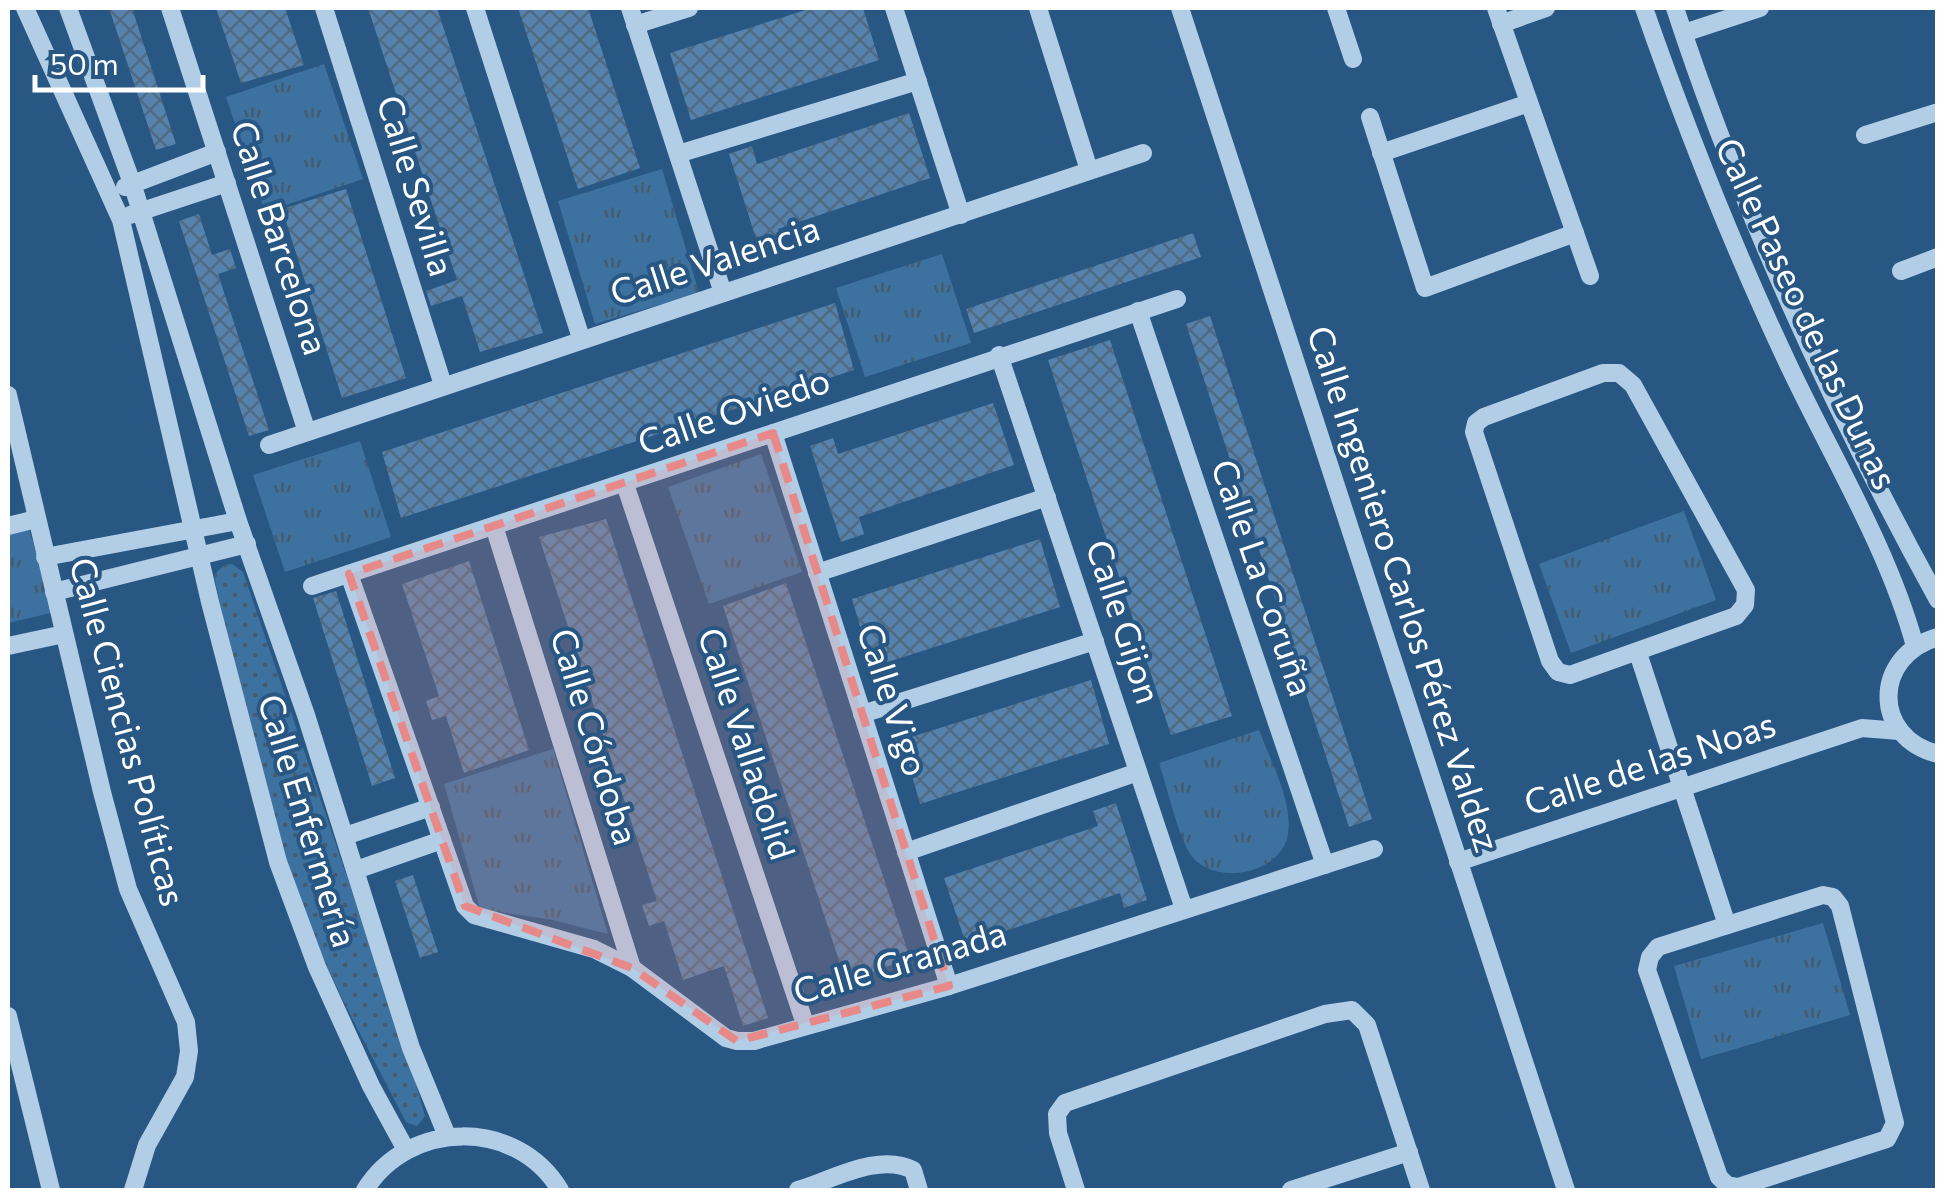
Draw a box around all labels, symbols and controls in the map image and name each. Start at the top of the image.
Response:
scale bar [35,30,202,92]
text: 50 m [50,44,119,81]
street label: Calle Sevilla [370,90,465,281]
street label: Calle Barcelona [223,115,339,360]
street label: Calle Paseo de las Dunas [1708,131,1909,495]
street label: Calle Valencia [604,205,824,313]
street label: Calle Ingeniero Carlos Pérez Valdez [1300,320,1511,857]
street label: Calle Oviedo [631,357,835,463]
street label: Calle La Coruña [1204,453,1325,701]
street label: Calle Gijon [1079,534,1172,709]
street label: Calle Ciencias Políticas [62,552,197,910]
street label: Calle Vigo [850,618,939,781]
street label: Calle Valladolid [691,622,806,864]
street label: Calle Córdoba [543,623,650,849]
street label: Calle Enfermería [251,689,368,952]
street label: Calle de las Noas [1518,701,1780,823]
street label: Calle Granada [788,910,1011,1012]

